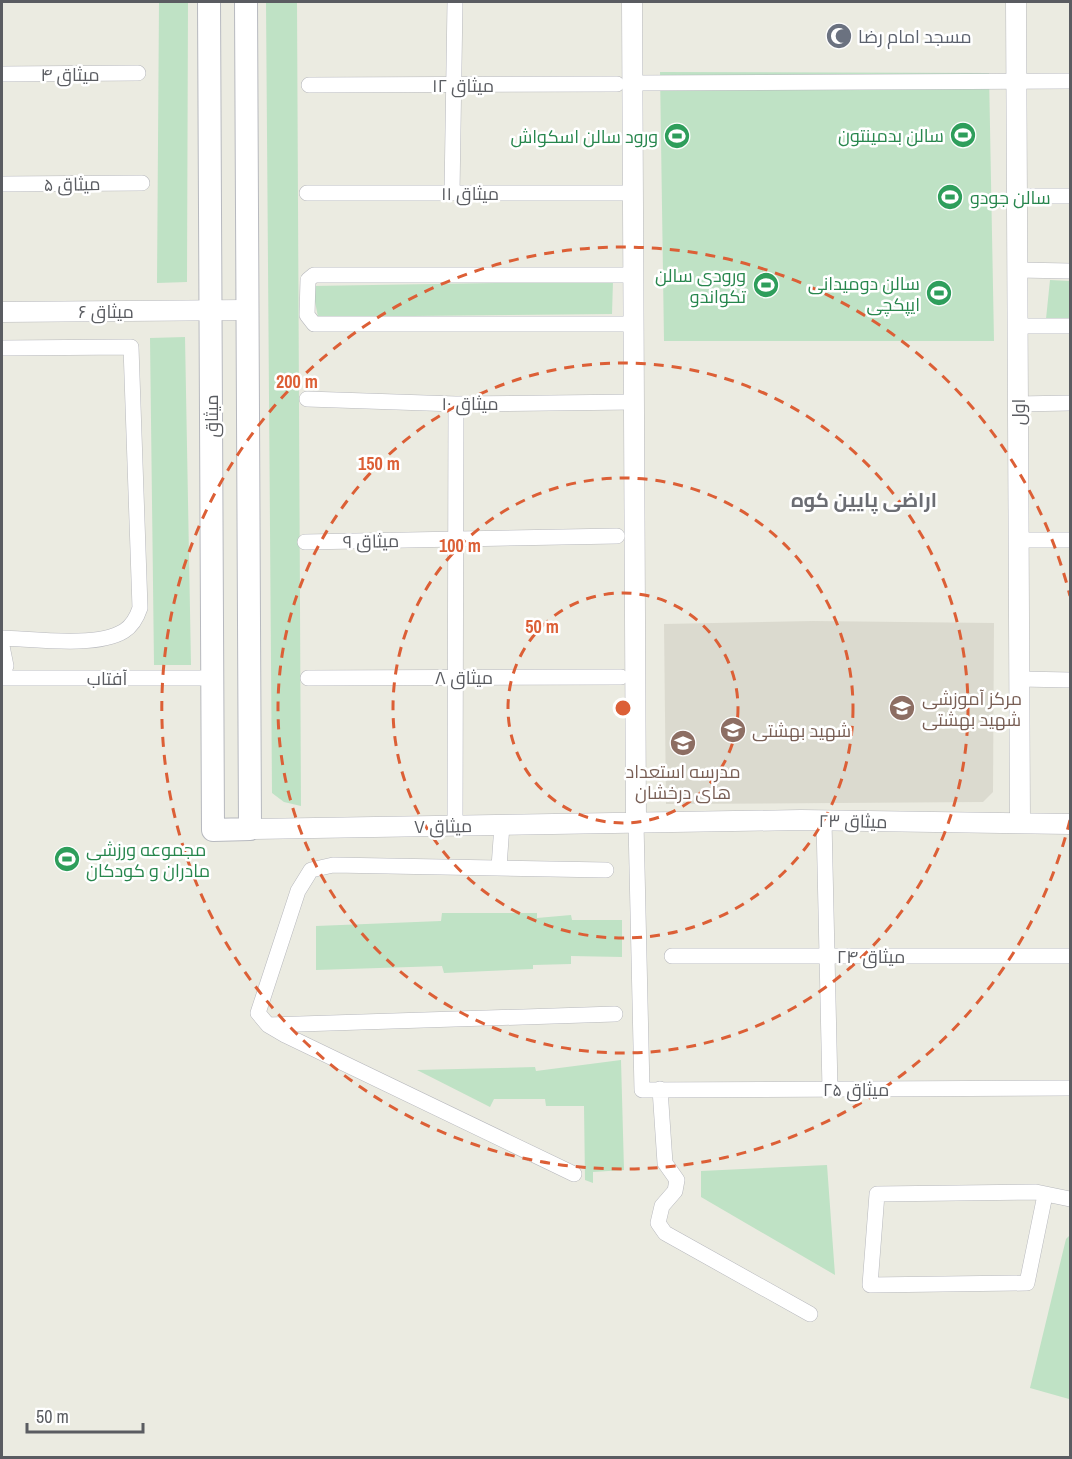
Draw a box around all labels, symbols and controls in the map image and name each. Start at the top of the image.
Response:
mosque icon: مسجد امام رضا [824,21,854,51]
place label: مسجد امام رضا [858,24,972,49]
street label: میثاق ۴ [40,62,100,87]
street label: میثاق ۱۲ [432,73,494,98]
sports icon: سالن بدمینتون [948,120,978,150]
sports icon: ورود سالن اسکواش [662,121,692,151]
place label: سالن بدمینتون [838,123,944,148]
place label: ورود سالن اسکواش [510,124,658,149]
street label: میثاق ۵ [43,171,101,197]
street label: میثاق ۱۱ [441,181,499,206]
sports icon: سالن جودو [935,182,965,212]
place label: سالن جودو [970,185,1051,210]
place label: ورودی سالن تکواندو [655,263,746,309]
sports icon: ورودی سالن تکواندو [751,270,781,300]
place label: سالن دومیدانی ایپکچی [808,271,920,317]
sports icon: سالن دومیدانی ایپکچی [924,278,954,308]
street label: میثاق ۶ [78,299,134,324]
text: 200 m [276,369,318,394]
street label: میثاق ۱۰ [441,391,499,416]
street label: میثاق [199,395,224,437]
street label: اول [1006,399,1031,425]
text: 150 m [358,451,400,476]
district label: اراضی پایین کوه [791,486,937,514]
street label: میثاق ۹ [343,528,399,554]
text: 100 m [439,533,481,558]
text: 50 m [525,614,559,639]
street label: میثاق ۸ [435,665,493,690]
street label: آفتاب [87,666,127,691]
place label: مرکز آموزشی شهید بهشتی [922,686,1022,732]
school or university icon: مرکز آموزشی شهید بهشتی [887,693,917,723]
centre of rings [613,698,633,718]
school or university icon: شهید بهشتی [718,715,748,745]
place label: شهید بهشتی [752,718,851,743]
school or university icon: مدرسه استعداد های درخشان [668,728,698,758]
place label: مدرسه استعداد های درخشان [626,759,740,805]
street label: میثاق ۲۳ [818,808,888,834]
street label: میثاق ۷ [414,813,472,839]
place label: مجموعه ورزشی مادران و کودکان [86,837,210,883]
sports icon: مجموعه ورزشی مادران و کودکان [52,844,82,874]
street label: میثاق ۲۴ [837,944,905,969]
street label: میثاق ۲۵ [823,1077,889,1102]
scale bar [27,1396,142,1434]
text: 50 m [36,1404,69,1429]

